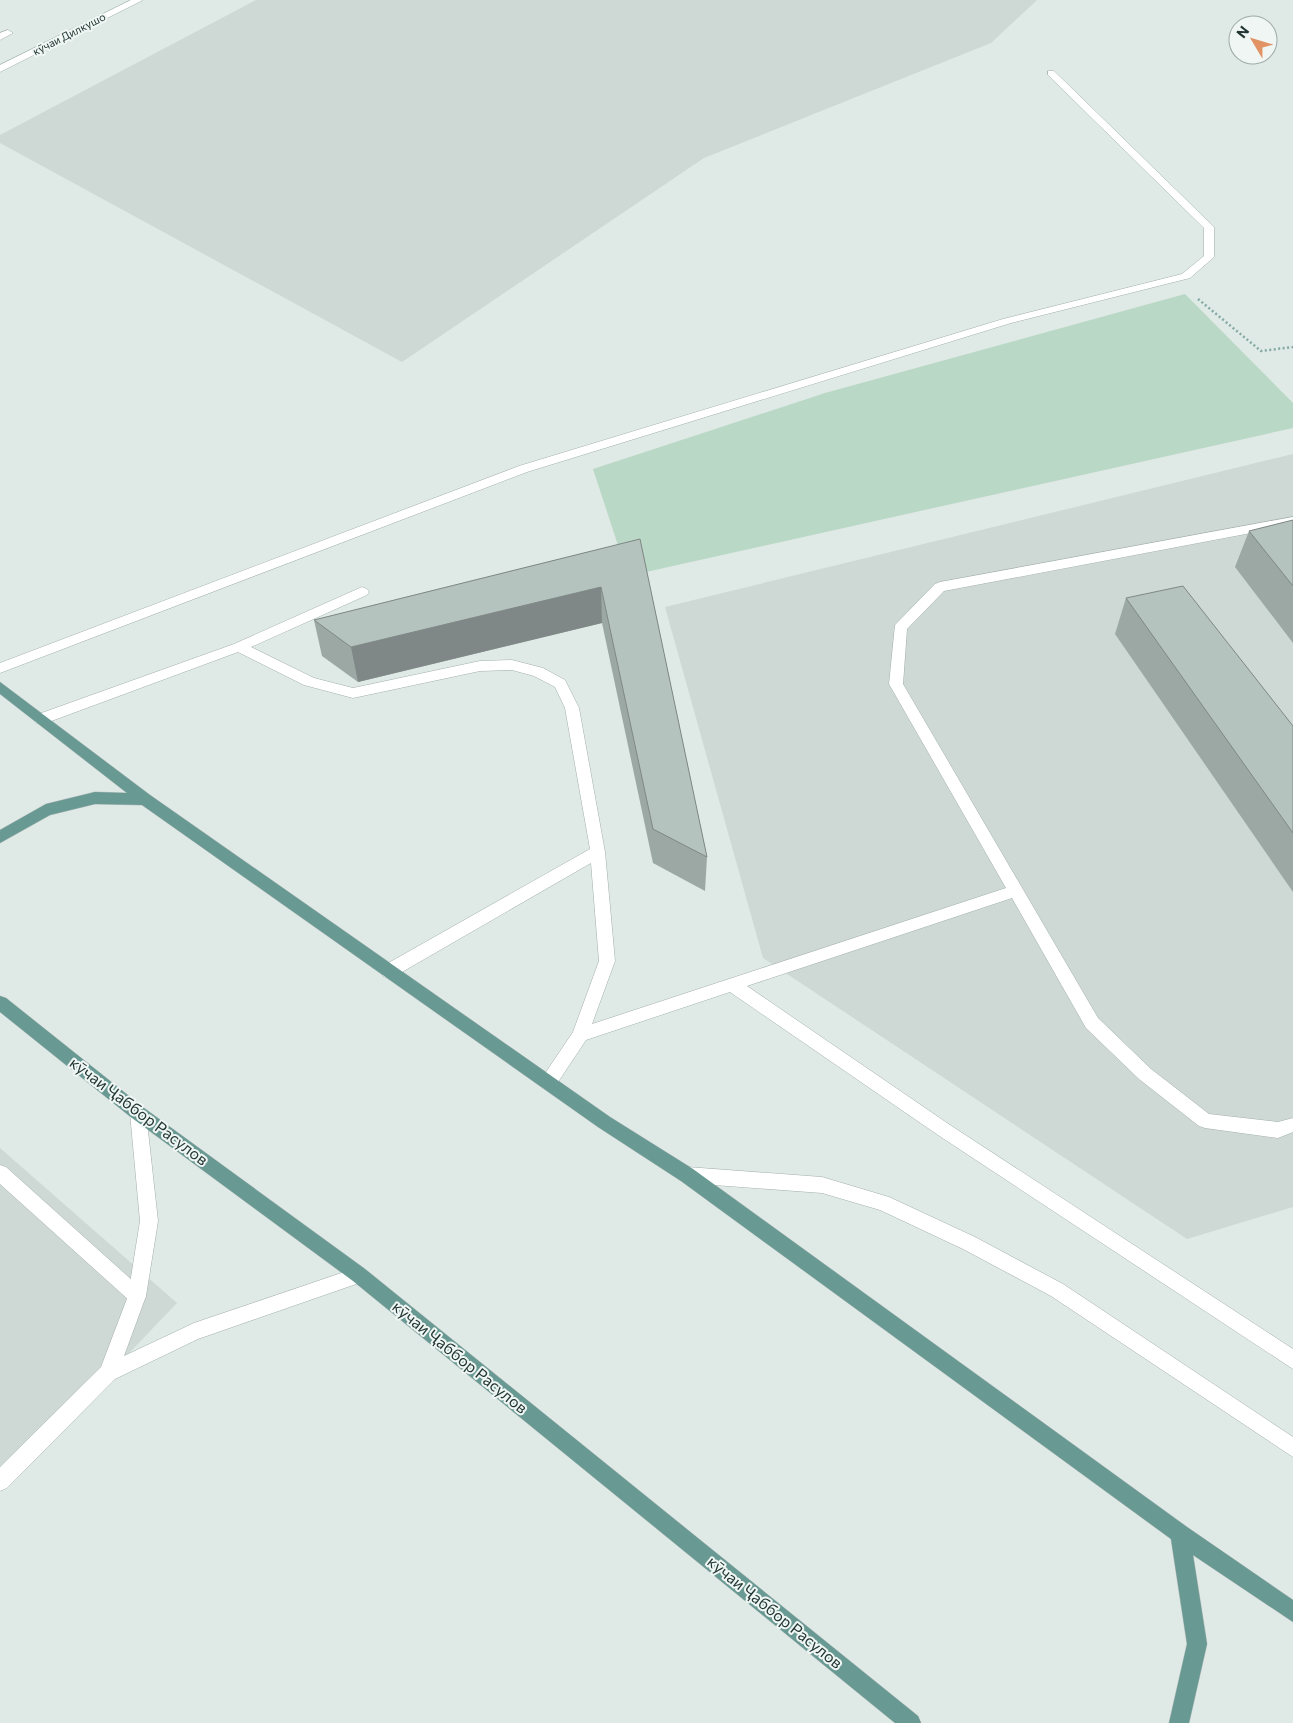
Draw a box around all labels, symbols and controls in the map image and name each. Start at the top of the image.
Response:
street label: кӯчаи Дилкушо [30,9,108,58]
north arrow [1228,15,1278,65]
text: N [1232,22,1252,41]
street label: кӯчаи Ҷаббор Расулов [66,1052,212,1169]
street label: кӯчаи Ҷаббор Расулов [389,1296,532,1417]
street label: кӯчаи Ҷаббор Расулов [704,1551,847,1672]

